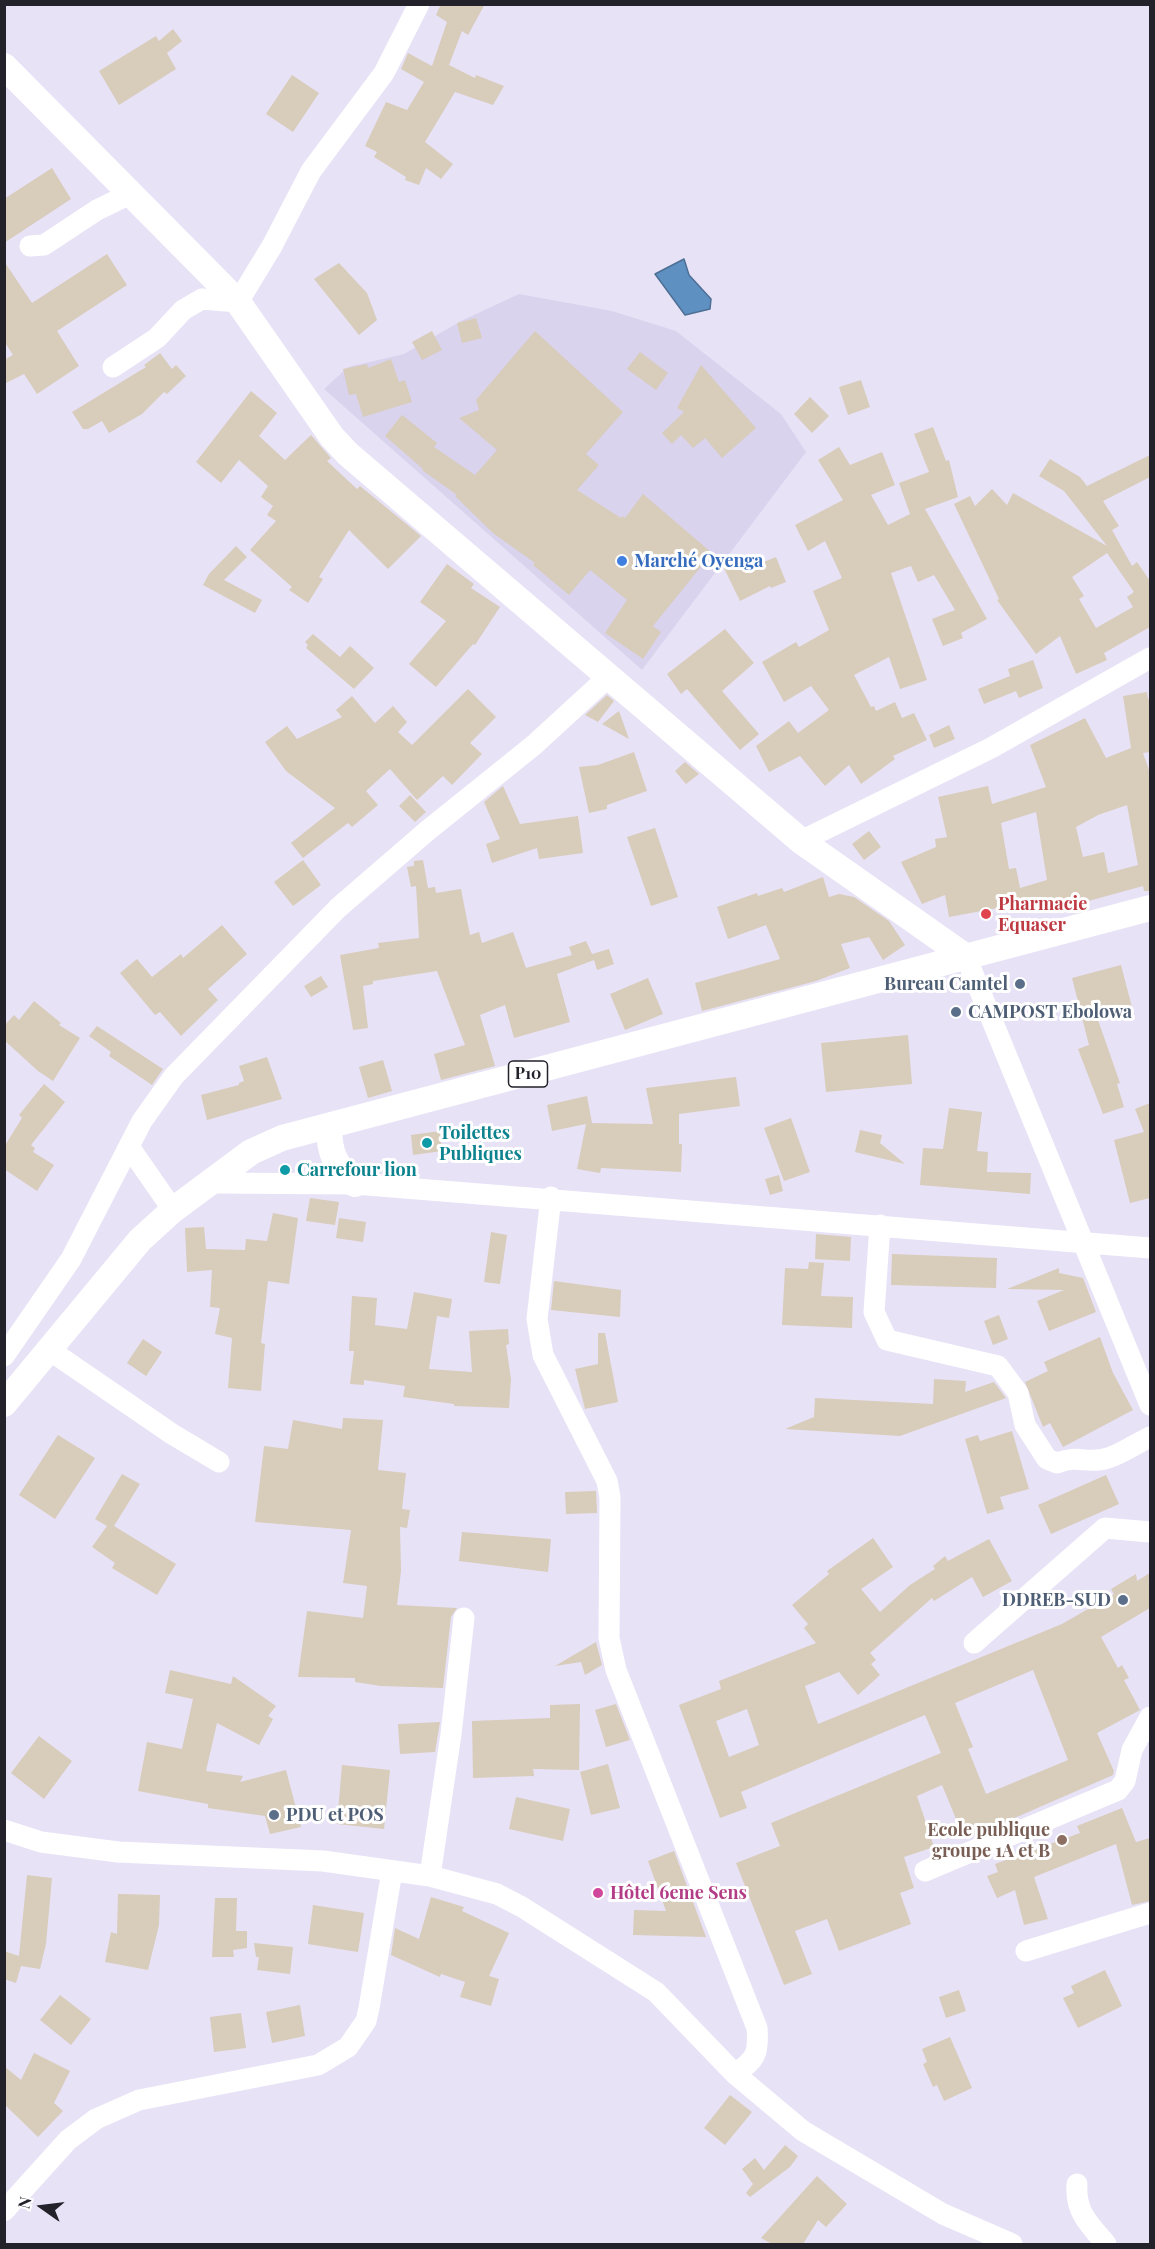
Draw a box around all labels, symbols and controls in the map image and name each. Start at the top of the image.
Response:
place label: Marché Oyenga [634,550,763,572]
marker: Marché Oyenga [615,554,629,568]
place label: Pharmacie Equaser [998,893,1087,936]
marker: Pharmacie Equaser [979,907,993,921]
place label: Bureau Camtel [884,973,1008,995]
marker: Bureau Camtel [1013,977,1027,991]
place label: CAMPOST Ebolowa [968,1001,1132,1023]
marker: CAMPOST Ebolowa [949,1005,963,1019]
road number: P10 [508,1061,548,1087]
place label: Toilettes Publiques [439,1122,522,1164]
marker: Toilettes Publiques [420,1136,434,1150]
place label: Carrefour lion [297,1159,417,1181]
marker: Carrefour lion [278,1163,292,1177]
place label: DDREB-SUD [1002,1589,1111,1611]
marker: DDREB-SUD [1116,1593,1130,1607]
place label: PDU et POS [286,1804,384,1826]
marker: PDU et POS [267,1808,281,1822]
place label: Ecole publique groupe 1A et B [927,1819,1050,1862]
marker: Ecole publique groupe 1A et B [1055,1833,1069,1847]
place label: Hôtel 6eme Sens [610,1882,747,1904]
marker: Hôtel 6eme Sens [591,1886,605,1900]
north arrow [12,2177,72,2237]
text: N [12,2194,36,2211]

